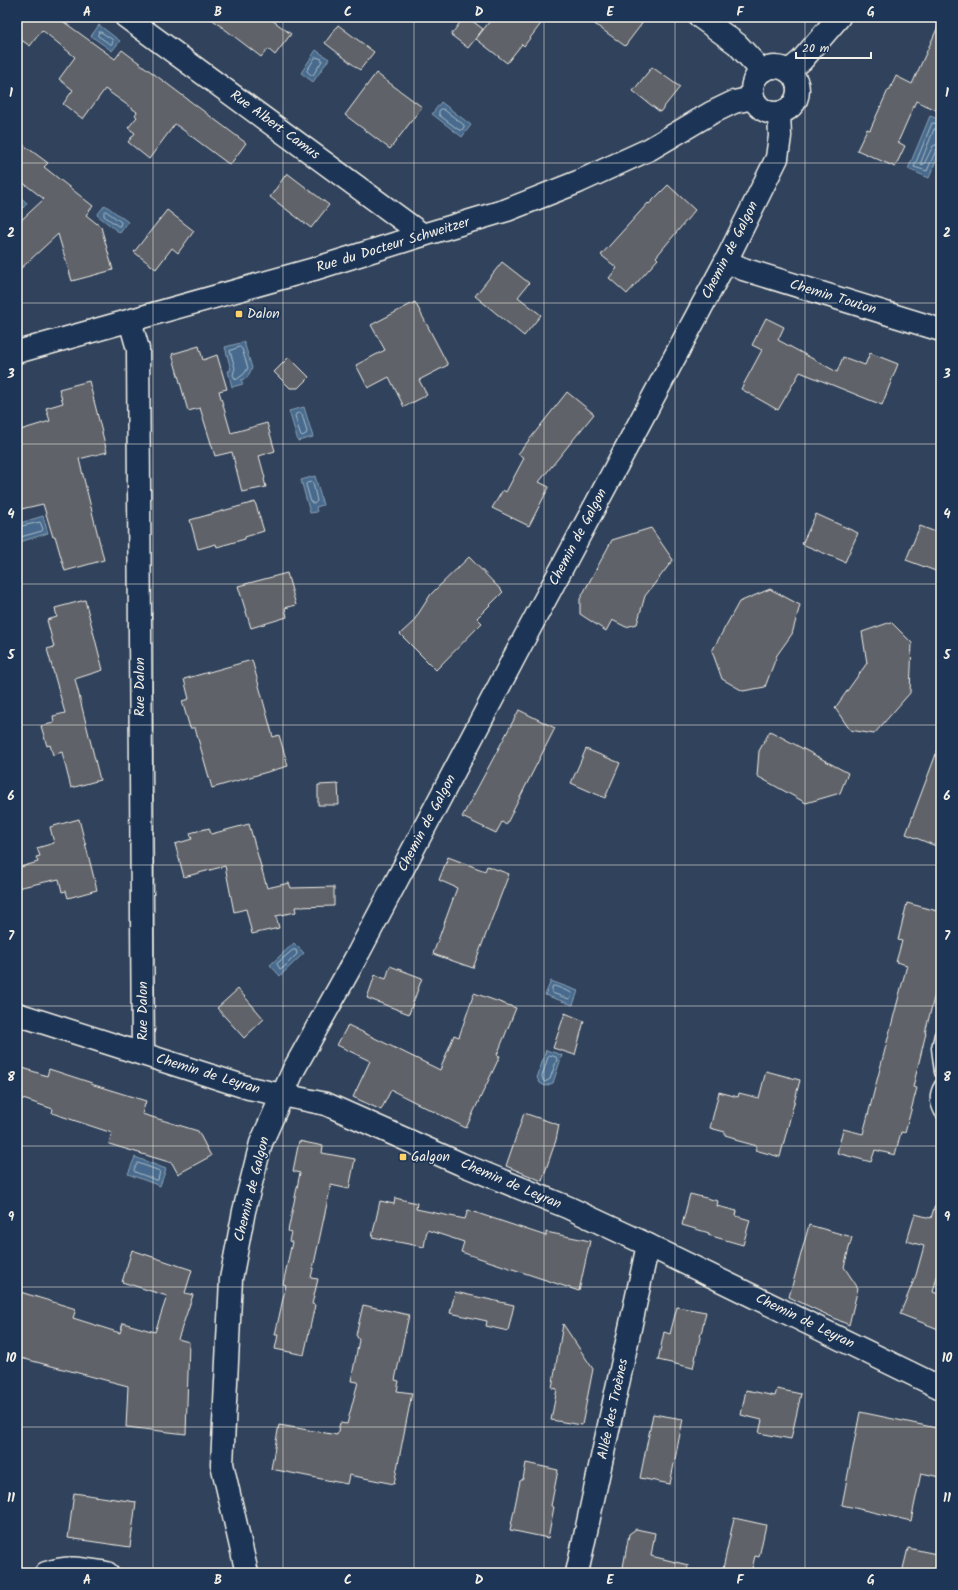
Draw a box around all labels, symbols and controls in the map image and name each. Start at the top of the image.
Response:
text: A [83,2,91,23]
text: B [214,2,222,23]
text: C [344,2,352,23]
text: D [475,2,484,23]
text: E [606,2,614,23]
text: F [736,2,744,23]
text: G [867,2,875,23]
scale bar [796,34,871,60]
text: 20 m [802,39,830,58]
text: 1 [9,83,13,104]
text: 1 [945,83,949,104]
street label: Rue Albert Camus [225,85,325,165]
street label: Chemin de Galgon [696,197,764,303]
street label: Rue du Docteur Schweitzer [314,211,474,279]
text: 2 [7,223,15,244]
text: 2 [943,223,951,244]
street label: Chemin Touton [787,273,879,321]
place label: Dalon [247,303,280,325]
marker: Dalon [234,309,244,319]
text: 3 [6,364,15,385]
text: 3 [942,364,951,385]
street label: Chemin de Galgon [543,484,613,590]
text: 4 [7,504,15,525]
text: 4 [943,504,951,525]
text: 5 [7,645,16,666]
text: 5 [943,645,952,666]
street label: Rue Dalon [129,657,151,717]
street label: Chemin de Galgon [392,770,462,876]
text: 6 [7,786,15,807]
text: 6 [943,786,951,807]
text: 7 [8,926,15,947]
text: 7 [944,926,951,947]
street label: Rue Dalon [132,981,154,1041]
street label: Chemin de Leyran [153,1048,263,1100]
text: 8 [7,1067,15,1088]
text: 8 [943,1067,951,1088]
street label: Chemin de Galgon [228,1134,276,1244]
place label: Galgon [411,1146,450,1168]
marker: Galgon [398,1152,408,1162]
street label: Chemin de Leyran [457,1153,565,1215]
text: 9 [8,1207,15,1228]
text: 9 [944,1207,951,1228]
street label: Chemin de Leyran [752,1287,858,1355]
text: 10 [6,1348,17,1369]
text: 10 [942,1348,953,1369]
street label: Allée des Troènes [592,1356,634,1461]
text: 11 [7,1488,15,1509]
text: 11 [943,1488,951,1509]
text: A [83,1570,91,1590]
text: B [214,1570,222,1590]
text: C [344,1570,352,1590]
text: D [475,1570,484,1590]
text: E [606,1570,614,1590]
text: F [736,1570,744,1590]
text: G [867,1570,875,1590]

